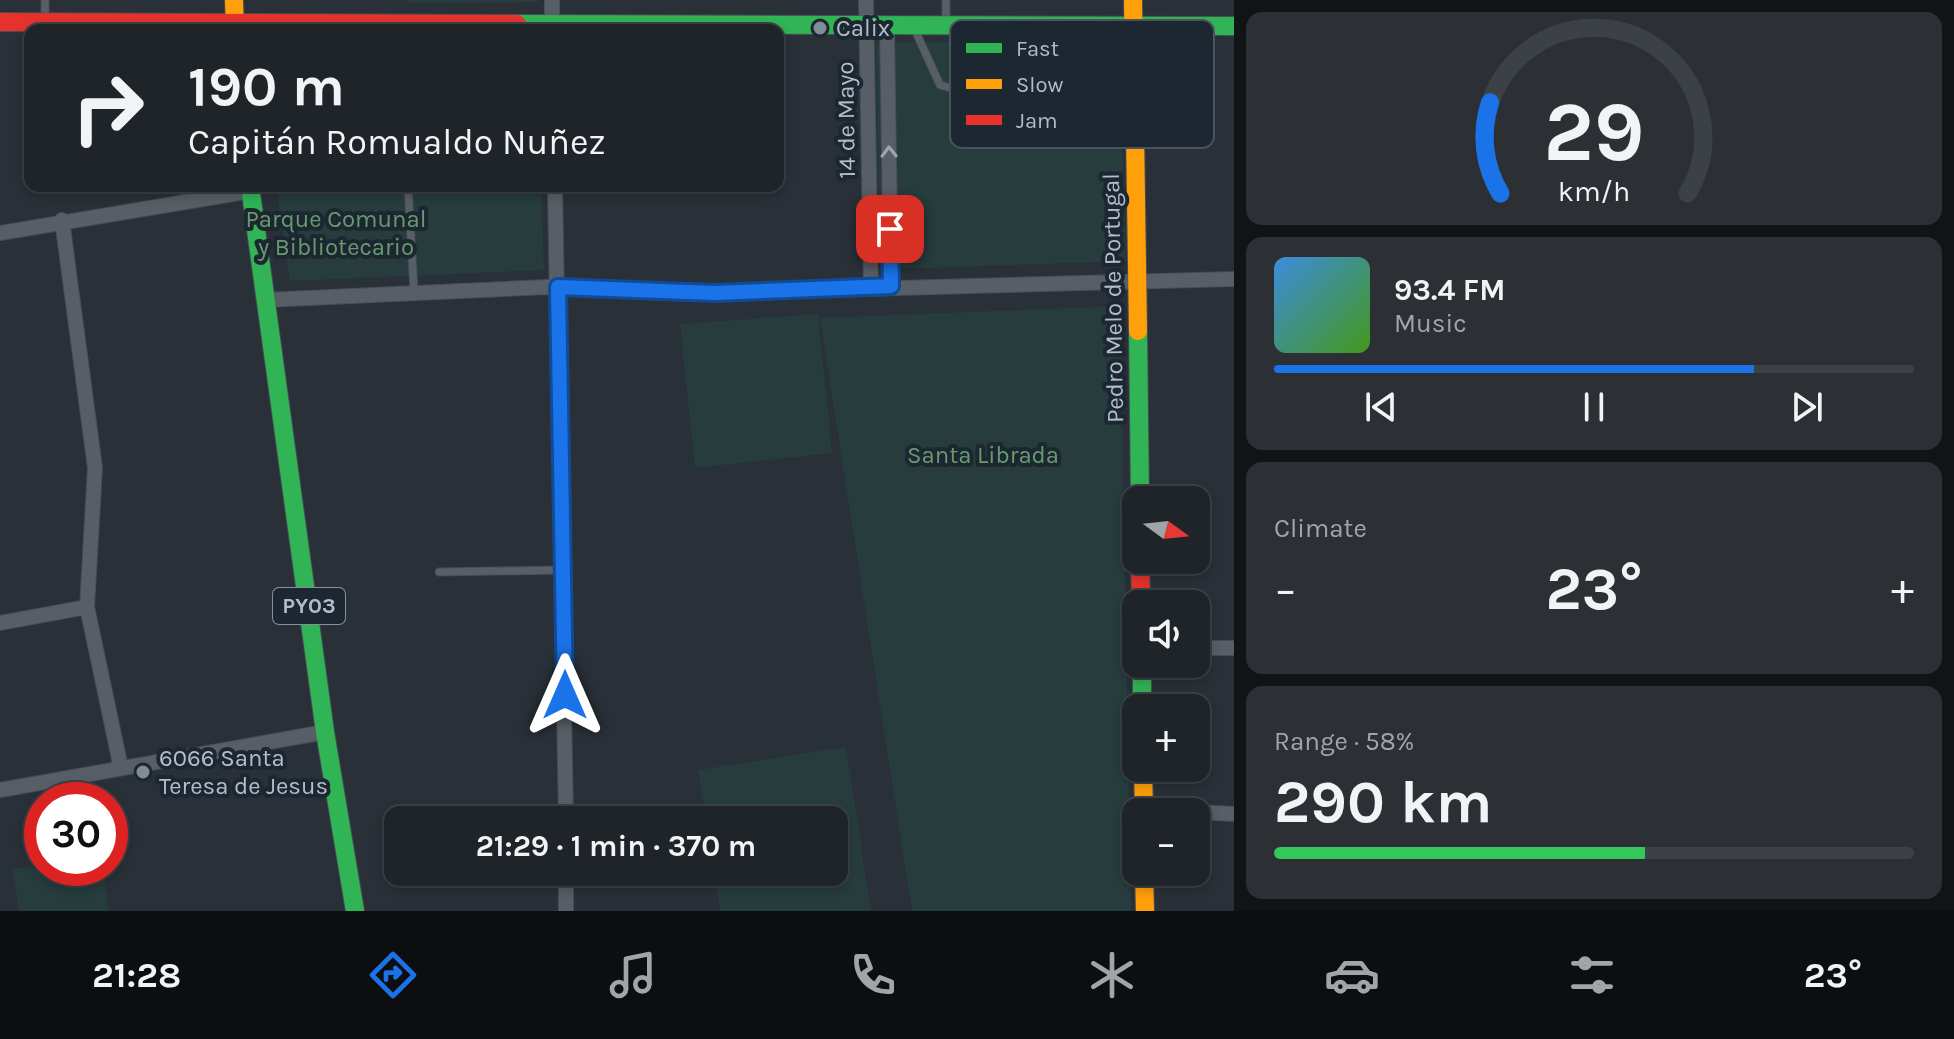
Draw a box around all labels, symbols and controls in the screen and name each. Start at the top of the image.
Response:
place label: Calix [836,14,890,42]
marker: Calix [811,19,829,37]
legend [950,20,1214,148]
text: Fast [1016,36,1059,62]
text: 190 m [188,54,345,119]
icon: right [56,56,160,160]
street label: 14 de Mayo [831,61,861,179]
text: Slow [1016,72,1063,98]
text: 29 [1543,84,1645,181]
text: Jam [1016,108,1058,134]
text: Capitán Romualdo Nuñez [188,121,606,163]
one-way arrow [880,145,897,158]
street label: Pedro Melo de Portugal [1097,173,1129,423]
text: km/h [1558,176,1630,209]
pin [856,195,924,263]
park label: Parque Comunal y Bibliotecario [246,205,427,261]
icon: arrive [868,207,912,251]
text: 93.4 FM [1394,272,1505,308]
text: Music [1394,308,1467,339]
icon: previous [1359,385,1403,429]
icon: pause [1572,385,1616,429]
icon: next [1785,385,1829,429]
park label: Santa Librada [907,441,1059,469]
north arrow [1122,486,1210,574]
map controls [1122,486,1210,886]
text: Climate [1274,513,1367,544]
text: 23° [1546,554,1642,624]
text: − [1274,564,1297,615]
text: + [1891,564,1914,615]
road number: PY03 [273,588,345,624]
button: sound [1122,590,1210,678]
position arrow [523,653,607,737]
button: + [1122,694,1210,782]
text: Range · 58% [1274,726,1414,757]
place label: 6066 Santa Teresa de Jesus [159,744,328,800]
marker: 6066 Santa Teresa de Jesus [134,763,152,781]
text: 290 km [1274,767,1492,837]
speed limit sign: 30 [24,782,128,886]
button: − [1122,798,1210,886]
text: 21:29 · 1 min · 370 m [476,828,756,864]
icon: directions [365,947,421,1003]
icon: music [605,947,661,1003]
icon: phone [845,947,901,1003]
icon: climate [1084,947,1140,1003]
icon: car [1324,947,1380,1003]
icon: filters [1564,947,1620,1003]
text: 21:28 [92,954,181,996]
text: 23° [1804,954,1862,996]

